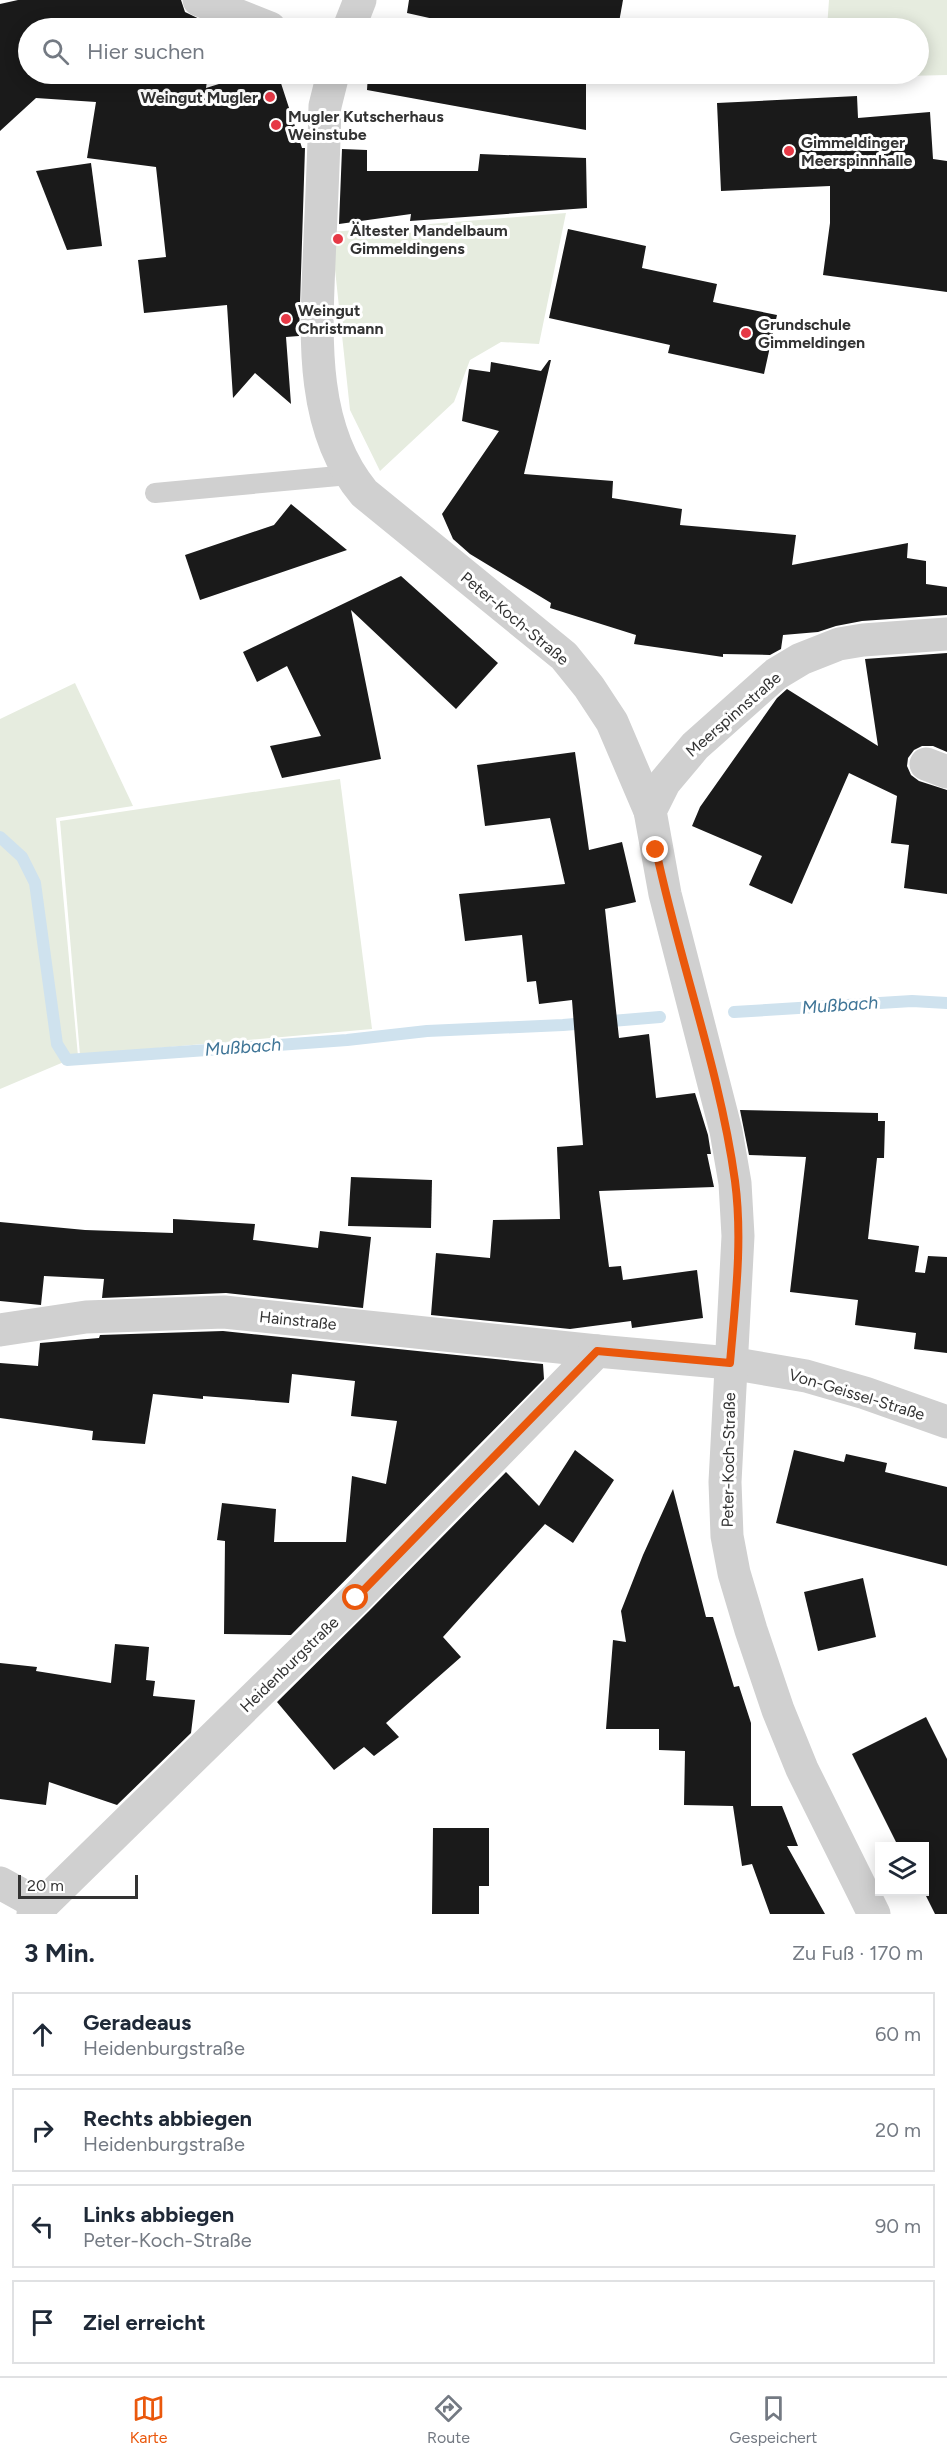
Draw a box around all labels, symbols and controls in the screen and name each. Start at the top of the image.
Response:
search box [18,18,929,84]
icon: search [39,35,72,68]
text: Hier suchen [87,38,205,65]
place label: Weingut Mugler [141,88,258,107]
marker: Weingut Mugler [263,90,277,104]
place label: Mugler Kutscherhaus Weinstube [288,107,444,144]
marker: Mugler Kutscherhaus Weinstube [269,118,283,132]
place label: Gimmeldinger Meerspinnhalle [801,133,912,170]
marker: Gimmeldinger Meerspinnhalle [782,144,796,158]
place label: Ältester Mandelbaum Gimmeldingens [350,221,508,258]
marker: Ältester Mandelbaum Gimmeldingens [331,232,345,246]
place label: Weingut Christmann [298,301,384,338]
marker: Weingut Christmann [279,312,293,326]
place label: Grundschule Gimmeldingen [758,315,865,352]
marker: Grundschule Gimmeldingen [739,326,753,340]
street label: Peter-Koch-Straße [457,568,573,669]
street label: Meerspinnstraße [682,668,785,761]
route end [642,836,668,862]
water label: Mußbach [801,991,879,1019]
water label: Mußbach [204,1033,282,1061]
street label: Hainstraße [258,1307,338,1334]
street label: Von-Geissel-Straße [787,1365,927,1424]
street label: Peter-Koch-Straße [718,1392,739,1528]
route start [342,1584,368,1610]
street label: Heidenburgstraße [236,1612,343,1716]
map controls [875,1842,929,1896]
button: layers [875,1842,929,1896]
scale bar [18,1872,138,1900]
text: 20 m [27,1876,64,1895]
text: 3 Min. [24,1937,95,1969]
text: Zu Fuß · 170 m [792,1941,923,1965]
text: Geradeaus [83,2009,191,2036]
icon: ahead [26,2018,59,2051]
text: 60 m [875,2022,921,2046]
text: Heidenburgstraße [83,2036,245,2060]
text: Rechts abbiegen [83,2105,252,2132]
icon: right [26,2114,59,2147]
text: 20 m [875,2118,921,2142]
text: Heidenburgstraße [83,2132,245,2156]
text: Links abbiegen [83,2201,234,2228]
icon: left [26,2210,59,2243]
text: 90 m [875,2214,921,2238]
text: Peter-Koch-Straße [83,2228,252,2252]
icon: arrive [26,2306,59,2339]
text: Ziel erreicht [83,2309,206,2336]
tab: Karte [130,2392,168,2447]
tab: Route [427,2392,470,2447]
tab: Gespeichert [729,2392,817,2447]

